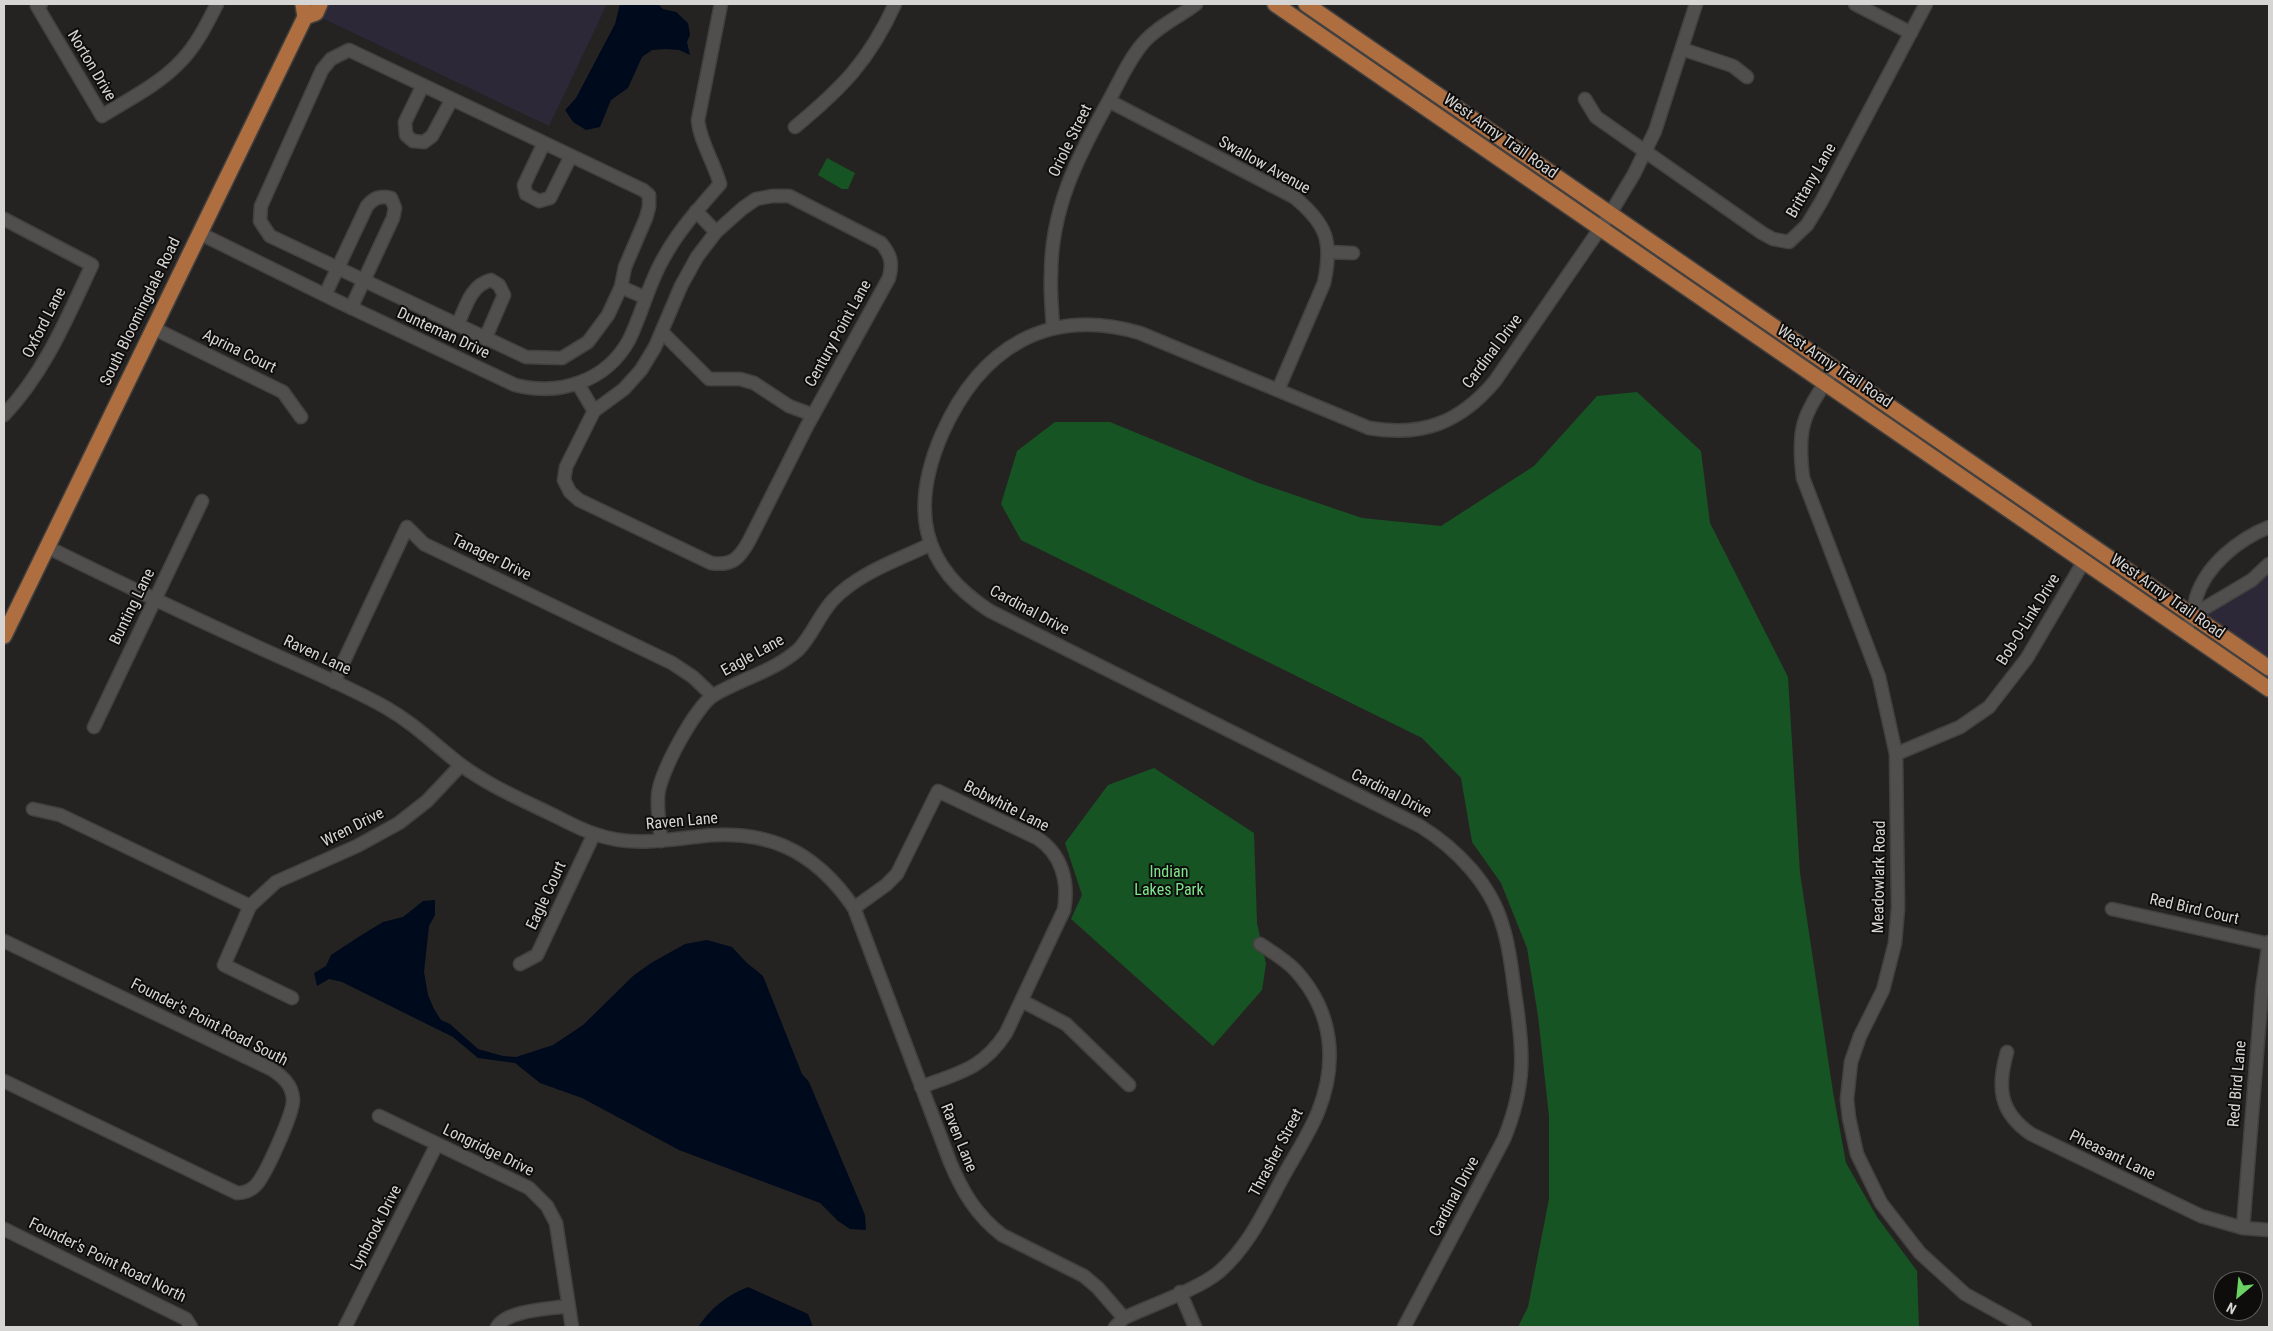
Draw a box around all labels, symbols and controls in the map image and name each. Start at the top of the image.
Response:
street label: Norton Drive [62,27,120,105]
street label: West Army Trail Road [1439,90,1561,184]
street label: Oriole Street [1045,101,1097,181]
street label: Swallow Avenue [1215,133,1313,199]
street label: Brittany Lane [1783,140,1841,222]
street label: South Bloomingdale Road [97,235,185,389]
street label: Century Point Lane [802,277,876,391]
street label: Oxford Lane [19,285,71,361]
street label: Dunteman Drive [394,304,492,364]
street label: Cardinal Drive [1459,311,1527,393]
street label: West Army Trail Road [1773,321,1895,413]
street label: Aprina Court [199,326,279,378]
street label: Tanager Drive [448,530,534,586]
street label: West Army Trail Road [2106,550,2228,644]
street label: Bunting Lane [106,566,160,648]
street label: Bob-O-Link Drive [1993,571,2065,669]
street label: Cardinal Drive [986,582,1072,640]
street label: Eagle Lane [718,631,788,681]
street label: Raven Lane [280,632,354,680]
street label: Cardinal Drive [1348,766,1434,822]
street label: Bobwhite Lane [960,777,1052,837]
street label: Wren Drive [319,804,387,852]
street label: Raven Lane [645,809,719,835]
street label: Meadowlark Road [1869,820,1891,934]
street label: Eagle Court [523,859,571,933]
park label: Indian Lakes Park [1134,863,1204,901]
street label: Red Bird Court [2147,890,2241,930]
street label: Founder's Point Road South [127,975,291,1071]
street label: Red Bird Lane [2225,1040,2251,1128]
street label: Raven Lane [936,1101,980,1175]
street label: Thrasher Street [1246,1106,1308,1200]
street label: Longridge Drive [439,1121,537,1181]
street label: Pheasant Lane [2066,1127,2158,1185]
street label: Cardinal Drive [1426,1154,1484,1240]
street label: Lynbrook Drive [347,1182,407,1274]
street label: Founder's Point Road North [25,1215,189,1307]
north arrow [2213,1271,2263,1321]
text: N [2224,1299,2239,1317]

